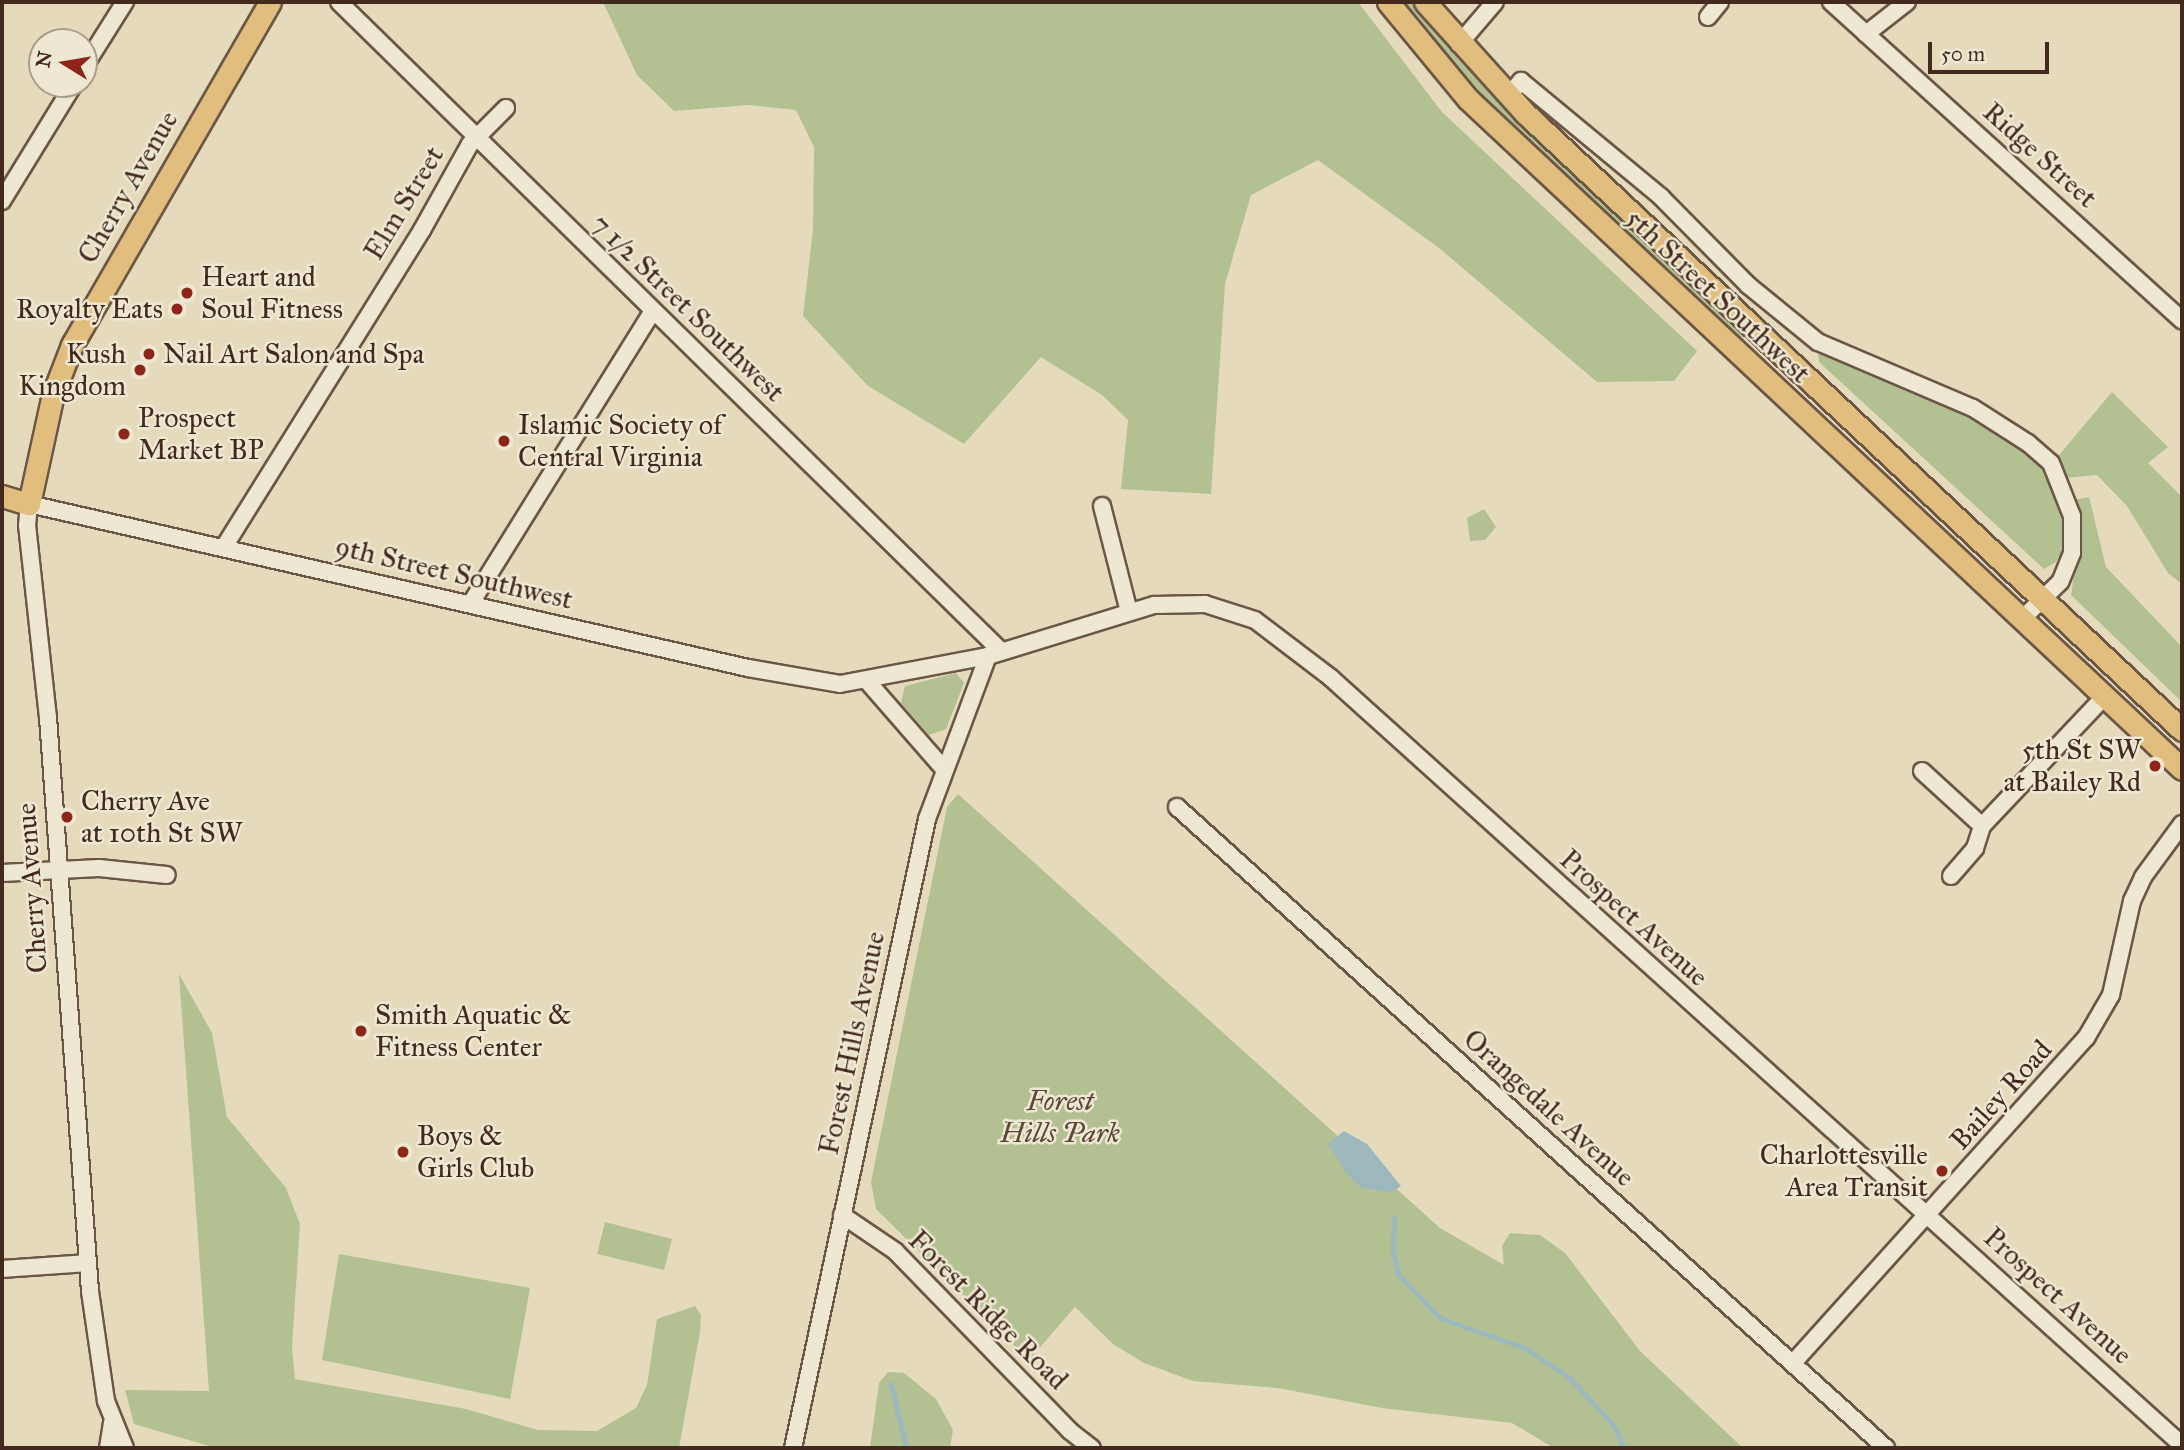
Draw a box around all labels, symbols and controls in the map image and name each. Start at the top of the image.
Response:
north arrow [28,28,98,98]
scale bar [1932,28,2053,72]
text: 50 m [1941,41,1985,67]
text: N [31,49,57,69]
street label: Ridge Street [1976,95,2104,215]
street label: Cherry Avenue [71,105,185,269]
street label: Elm Street [357,140,451,266]
street label: 5th Street Southwest [1619,202,1817,390]
street label: 7 1/2 Street Southwest [584,207,792,409]
place label: Heart and Soul Fitness [201,260,343,326]
marker: Heart and Soul Fitness [179,285,195,301]
place label: Royalty Eats [16,292,163,326]
marker: Royalty Eats [169,301,185,317]
place label: Kush Kingdom [18,337,126,403]
place label: Nail Art Salon and Spa [163,337,424,371]
marker: Nail Art Salon and Spa [141,346,157,362]
marker: Kush Kingdom [132,362,148,378]
place label: Prospect Market BP [138,401,264,467]
place label: Islamic Society of Central Virginia [518,408,723,474]
marker: Prospect Market BP [116,426,132,442]
marker: Islamic Society of Central Virginia [496,433,512,449]
street label: 9th Street Southwest [332,529,576,617]
place label: 5th St SW at Bailey Rd [2003,733,2141,799]
marker: 5th St SW at Bailey Rd [2147,758,2163,774]
place label: Cherry Ave at 10th St SW [81,784,242,850]
street label: Cherry Avenue [9,802,55,974]
marker: Cherry Ave at 10th St SW [59,809,75,825]
street label: Prospect Avenue [1553,843,1715,993]
street label: Forest Hills Avenue [812,928,892,1158]
place label: Smith Aquatic & Fitness Center [375,998,571,1064]
street label: Orangedale Avenue [1457,1022,1641,1194]
marker: Smith Aquatic & Fitness Center [353,1023,369,1039]
street label: Bailey Road [1943,1033,2059,1157]
park label: Forest Hills Park [1000,1084,1120,1150]
place label: Boys & Girls Club [417,1119,534,1185]
place label: Charlottesville Area Transit [1760,1138,1928,1204]
marker: Boys & Girls Club [395,1144,411,1160]
marker: Charlottesville Area Transit [1934,1163,1950,1179]
street label: Prospect Avenue [1977,1221,2139,1371]
street label: Forest Ridge Road [901,1223,1075,1397]

